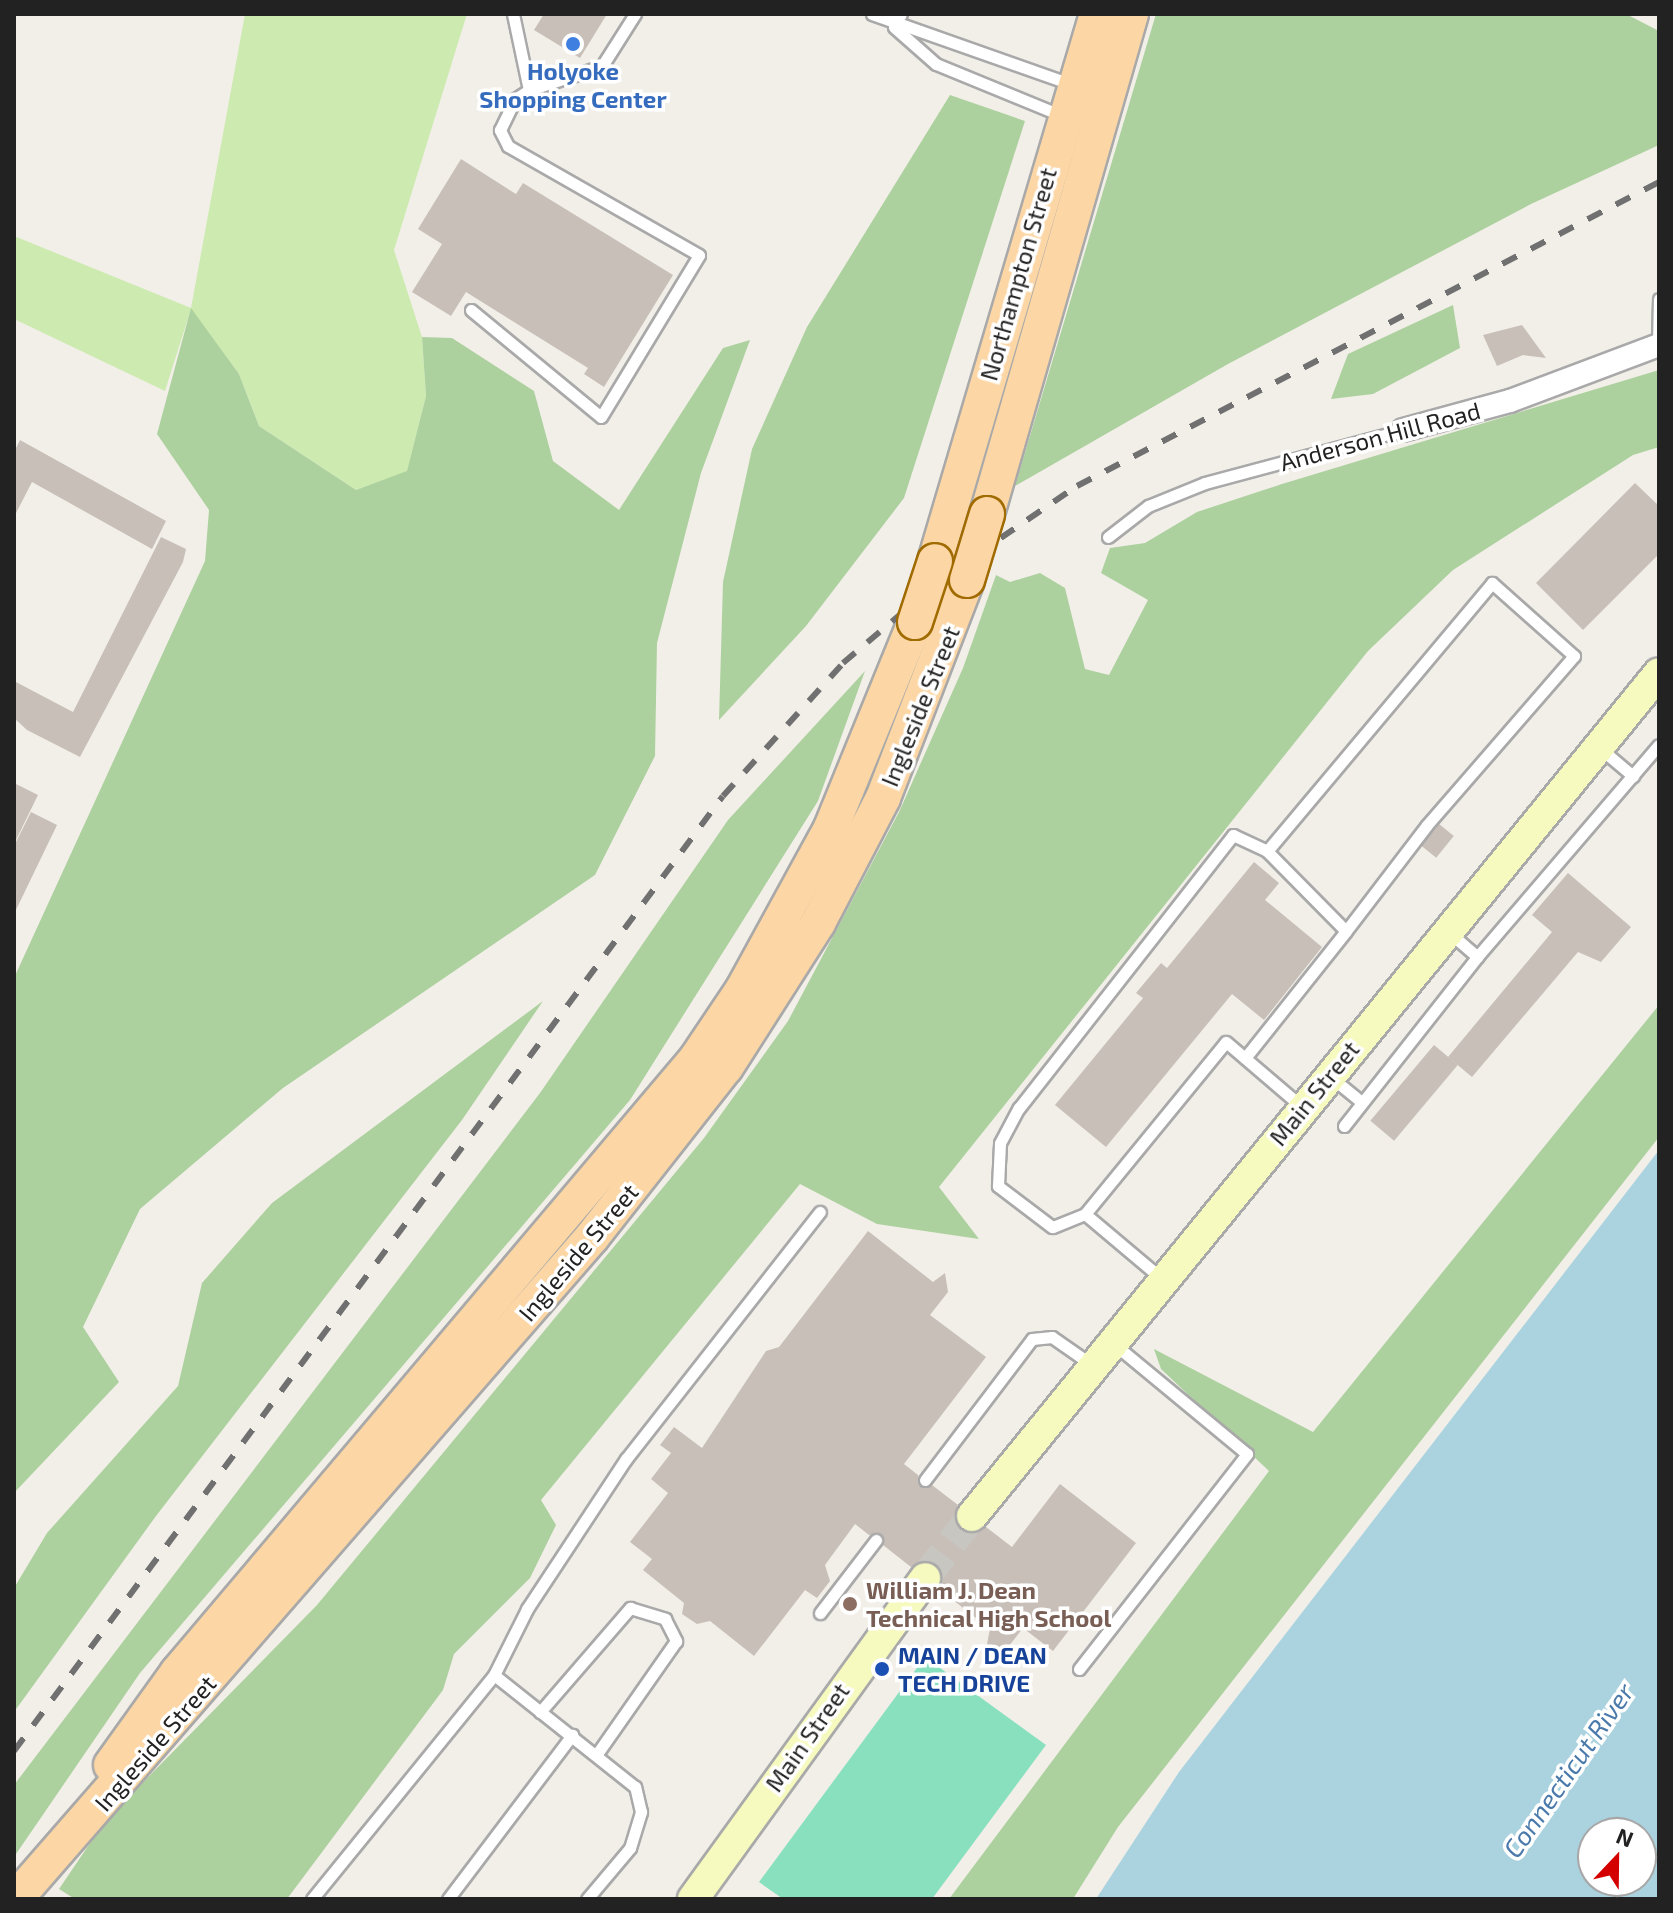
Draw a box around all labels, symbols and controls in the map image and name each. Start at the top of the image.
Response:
marker: Holyoke Shopping Center [564,35,582,53]
place label: Holyoke Shopping Center [479,57,667,113]
street label: Northampton Street [974,164,1062,384]
street label: Anderson Hill Road [1276,395,1484,477]
street label: Ingleside Street [875,622,965,790]
street label: Main Street [1263,1035,1365,1151]
street label: Ingleside Street [512,1177,644,1327]
place label: William J. Dean Technical High School [866,1576,1112,1632]
marker: William J. Dean Technical High School [841,1595,859,1613]
place label: MAIN / DEAN TECH DRIVE [898,1641,1047,1697]
marker: MAIN / DEAN TECH DRIVE [873,1660,891,1678]
street label: Ingleside Street [88,1669,222,1817]
street label: Main Street [759,1677,855,1797]
water label: Connecticut River [1496,1677,1640,1863]
north arrow [1577,1817,1657,1897]
text: N [1613,1822,1637,1852]

